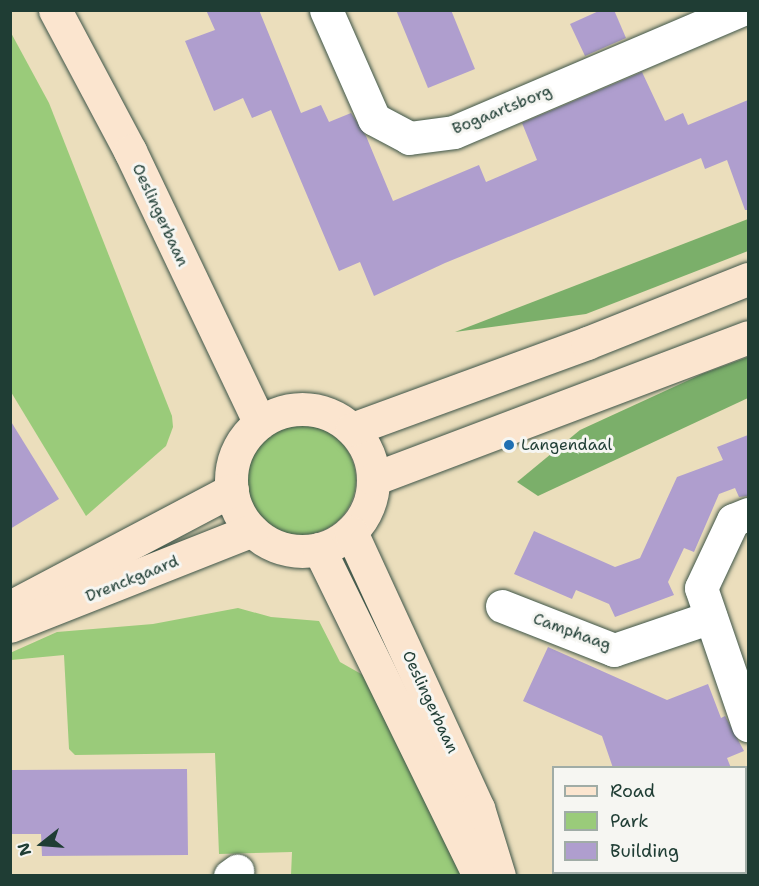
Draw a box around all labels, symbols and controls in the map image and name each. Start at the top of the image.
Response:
street label: Bogaartsborg [449,81,555,139]
street label: Oeslingerbaan [128,161,192,269]
place label: Langendaal [521,435,612,455]
marker: Langendaal [502,438,516,452]
street label: Drenckgaard [83,552,181,606]
street label: Camphaag [530,609,614,655]
street label: Oeslingerbaan [398,648,462,756]
legend [552,766,747,874]
text: Road [610,779,655,803]
text: Park [610,809,649,833]
north arrow [12,814,72,874]
text: Building [610,839,679,863]
text: N [12,840,36,859]

